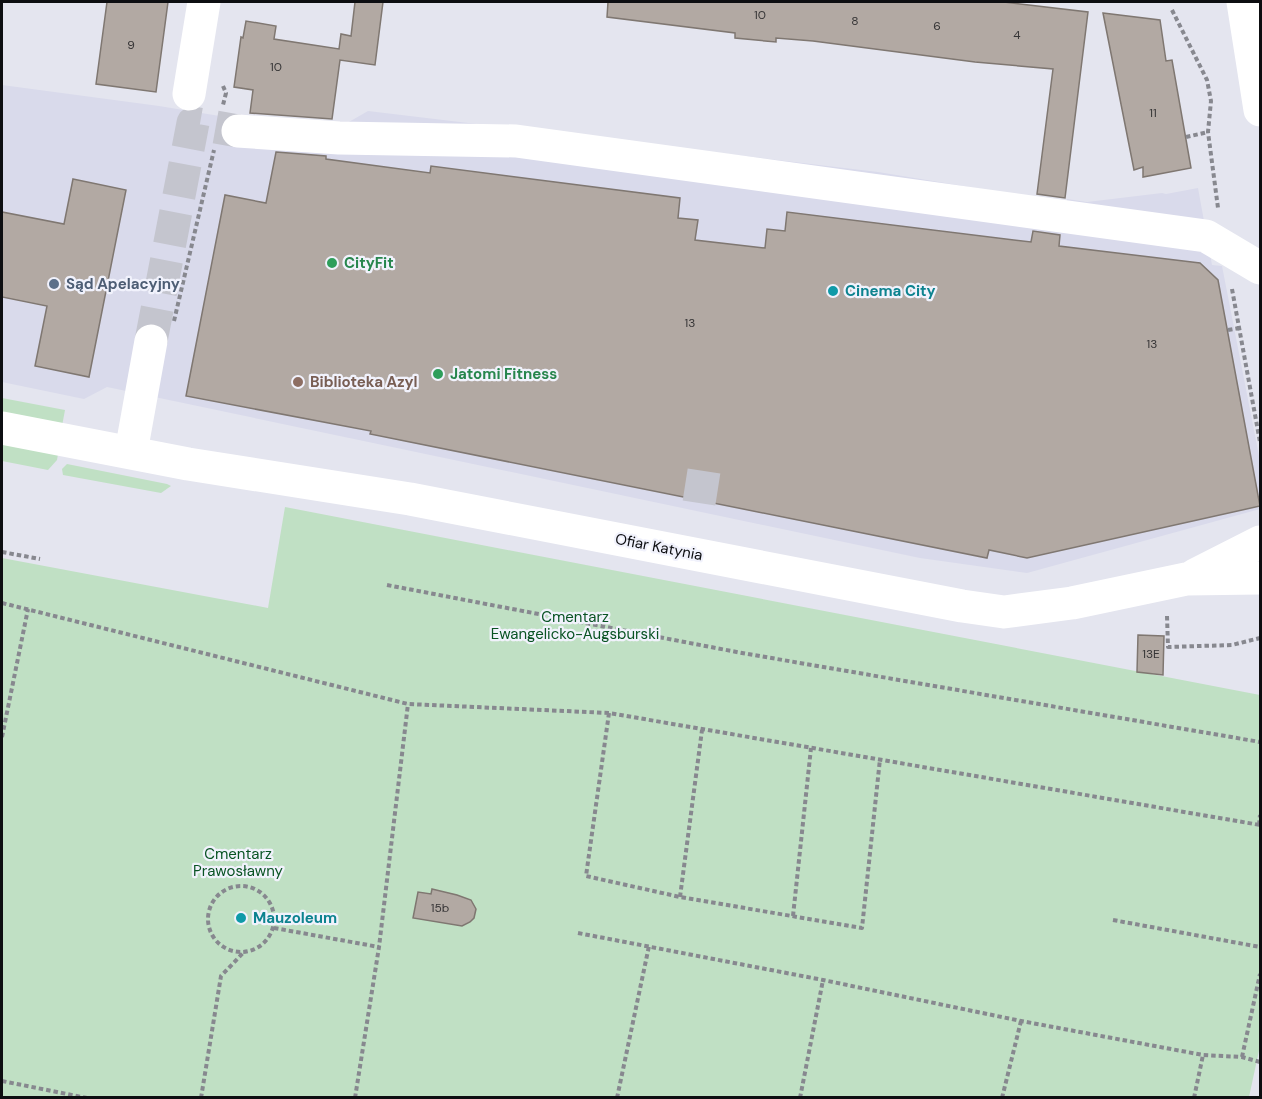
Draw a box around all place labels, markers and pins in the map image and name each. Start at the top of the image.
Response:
place label: CityFit [344,253,394,273]
marker: CityFit [325,256,339,270]
place label: Sąd Apelacyjny [66,274,180,294]
marker: Sąd Apelacyjny [47,277,61,291]
place label: Cinema City [845,281,936,301]
marker: Cinema City [826,284,840,298]
place label: Jatomi Fitness [450,364,557,384]
marker: Jatomi Fitness [431,367,445,381]
place label: Biblioteka Azyl [310,372,418,392]
marker: Biblioteka Azyl [291,375,305,389]
place label: Mauzoleum [253,908,337,928]
marker: Mauzoleum [234,911,248,925]

